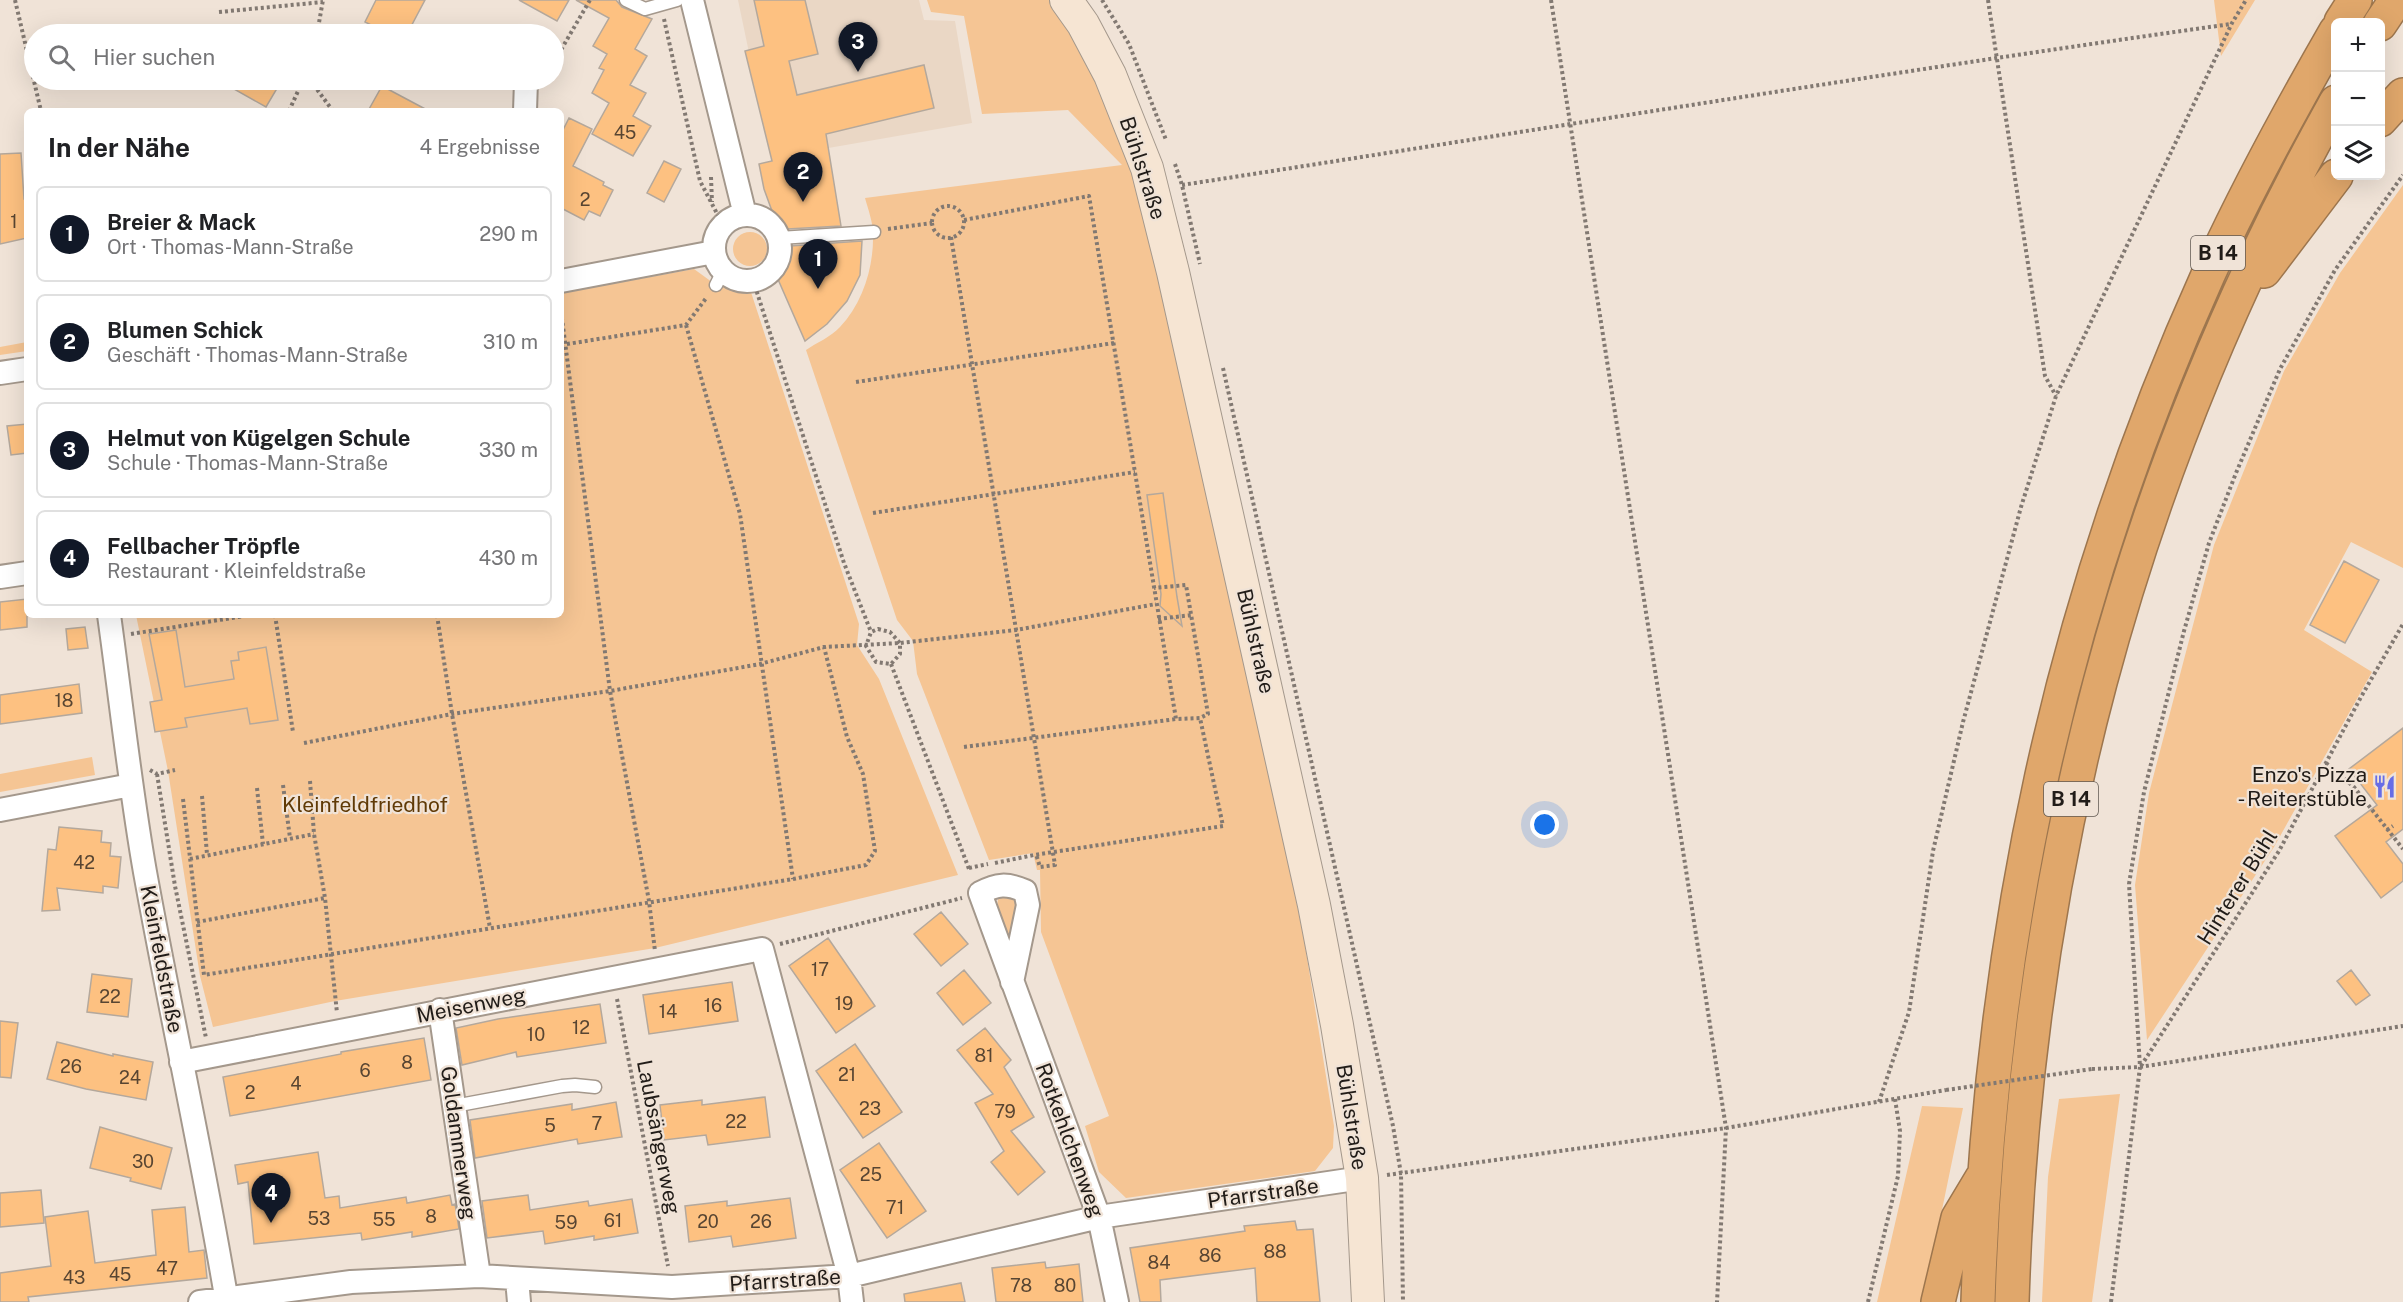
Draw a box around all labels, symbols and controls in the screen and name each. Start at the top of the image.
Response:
map controls [2331,18,2385,180]
button: + [2331,18,2385,72]
pin: 3 [838,22,878,72]
search box [24,24,564,90]
icon: search [45,41,78,74]
text: Hier suchen [93,44,215,70]
button: − [2331,72,2385,126]
street label: Bühlstraße [1115,113,1171,223]
house number: 45 [614,122,636,143]
button: layers [2331,126,2385,180]
text: In der Nähe [48,132,190,163]
text: 4 Ergebnisse [420,135,540,159]
pin: 2 [784,152,822,202]
house number: 2 [580,189,590,210]
text: Breier & Mack [107,209,256,235]
house number: 1 [10,211,18,232]
text: 1 [65,222,74,246]
text: 290 m [479,222,538,246]
text: Ort · Thomas-Mann-Straße [107,235,354,259]
road number: B 14 [2191,236,2245,270]
pin: 1 [798,240,838,289]
text: Blumen Schick [107,317,263,343]
text: 2 [63,330,76,354]
text: 310 m [483,330,538,354]
text: Geschäft · Thomas-Mann-Straße [107,343,408,367]
text: Helmut von Kügelgen Schule [107,425,410,451]
text: 3 [63,438,76,462]
text: 330 m [479,438,538,462]
text: Schule · Thomas-Mann-Straße [107,451,388,475]
text: Fellbacher Tröpfle [107,533,300,559]
text: 4 [63,546,76,570]
text: 430 m [479,546,538,570]
text: Restaurant · Kleinfeldstraße [107,559,366,583]
street label: Bühlstraße [1232,586,1280,696]
house number: 18 [55,690,73,711]
place label: Enzo's Pizza - Reiterstüble [2238,762,2367,811]
restaurant icon: Enzo's Pizza - Reiterstüble [2372,773,2398,799]
road number: B 14 [2044,782,2098,816]
park label: Kleinfeldfriedhof [282,792,448,817]
your location [1530,810,1559,839]
street label: Hinterer Bühl [2192,825,2282,949]
house number: 42 [73,852,95,873]
street label: Kleinfeldstraße [135,883,189,1035]
house number: 17 [811,959,829,980]
street label: Meisenweg [414,982,528,1028]
house number: 22 [99,986,121,1007]
house number: 19 [835,993,853,1014]
house number: 16 [704,995,722,1016]
house number: 14 [659,1001,677,1022]
house number: 12 [572,1017,590,1038]
house number: 10 [527,1024,545,1045]
house number: 81 [975,1045,993,1066]
house number: 8 [401,1052,413,1073]
house number: 26 [60,1056,82,1077]
street label: Laubsängerweg [632,1058,686,1216]
street label: Rotkehlchenweg [1030,1059,1110,1221]
house number: 6 [359,1060,371,1081]
street label: Bühlstraße [1331,1062,1373,1172]
street label: Goldammerweg [436,1064,482,1222]
house number: 21 [838,1064,856,1085]
house number: 24 [119,1067,141,1088]
house number: 4 [290,1073,302,1094]
house number: 2 [245,1082,255,1103]
house number: 23 [859,1098,881,1119]
house number: 79 [994,1101,1016,1122]
house number: 22 [725,1111,747,1132]
house number: 7 [592,1113,602,1134]
house number: 5 [544,1115,556,1136]
house number: 30 [132,1151,154,1172]
house number: 25 [860,1164,882,1185]
street label: Pfarrstraße [1206,1173,1320,1213]
pin: 4 [252,1174,290,1223]
house number: 71 [886,1197,904,1218]
house number: 8 [425,1206,437,1227]
house number: 53 [308,1208,330,1229]
house number: 55 [372,1209,396,1230]
house number: 61 [604,1210,622,1231]
house number: 20 [697,1211,719,1232]
house number: 26 [750,1211,772,1232]
house number: 59 [555,1212,577,1233]
house number: 88 [1263,1241,1287,1262]
house number: 86 [1199,1245,1221,1266]
house number: 84 [1148,1252,1170,1273]
house number: 47 [156,1258,178,1279]
house number: 45 [109,1264,131,1285]
street label: Pfarrstraße [728,1264,842,1296]
house number: 43 [63,1267,85,1288]
house number: 78 [1010,1275,1032,1296]
house number: 80 [1054,1275,1076,1296]

